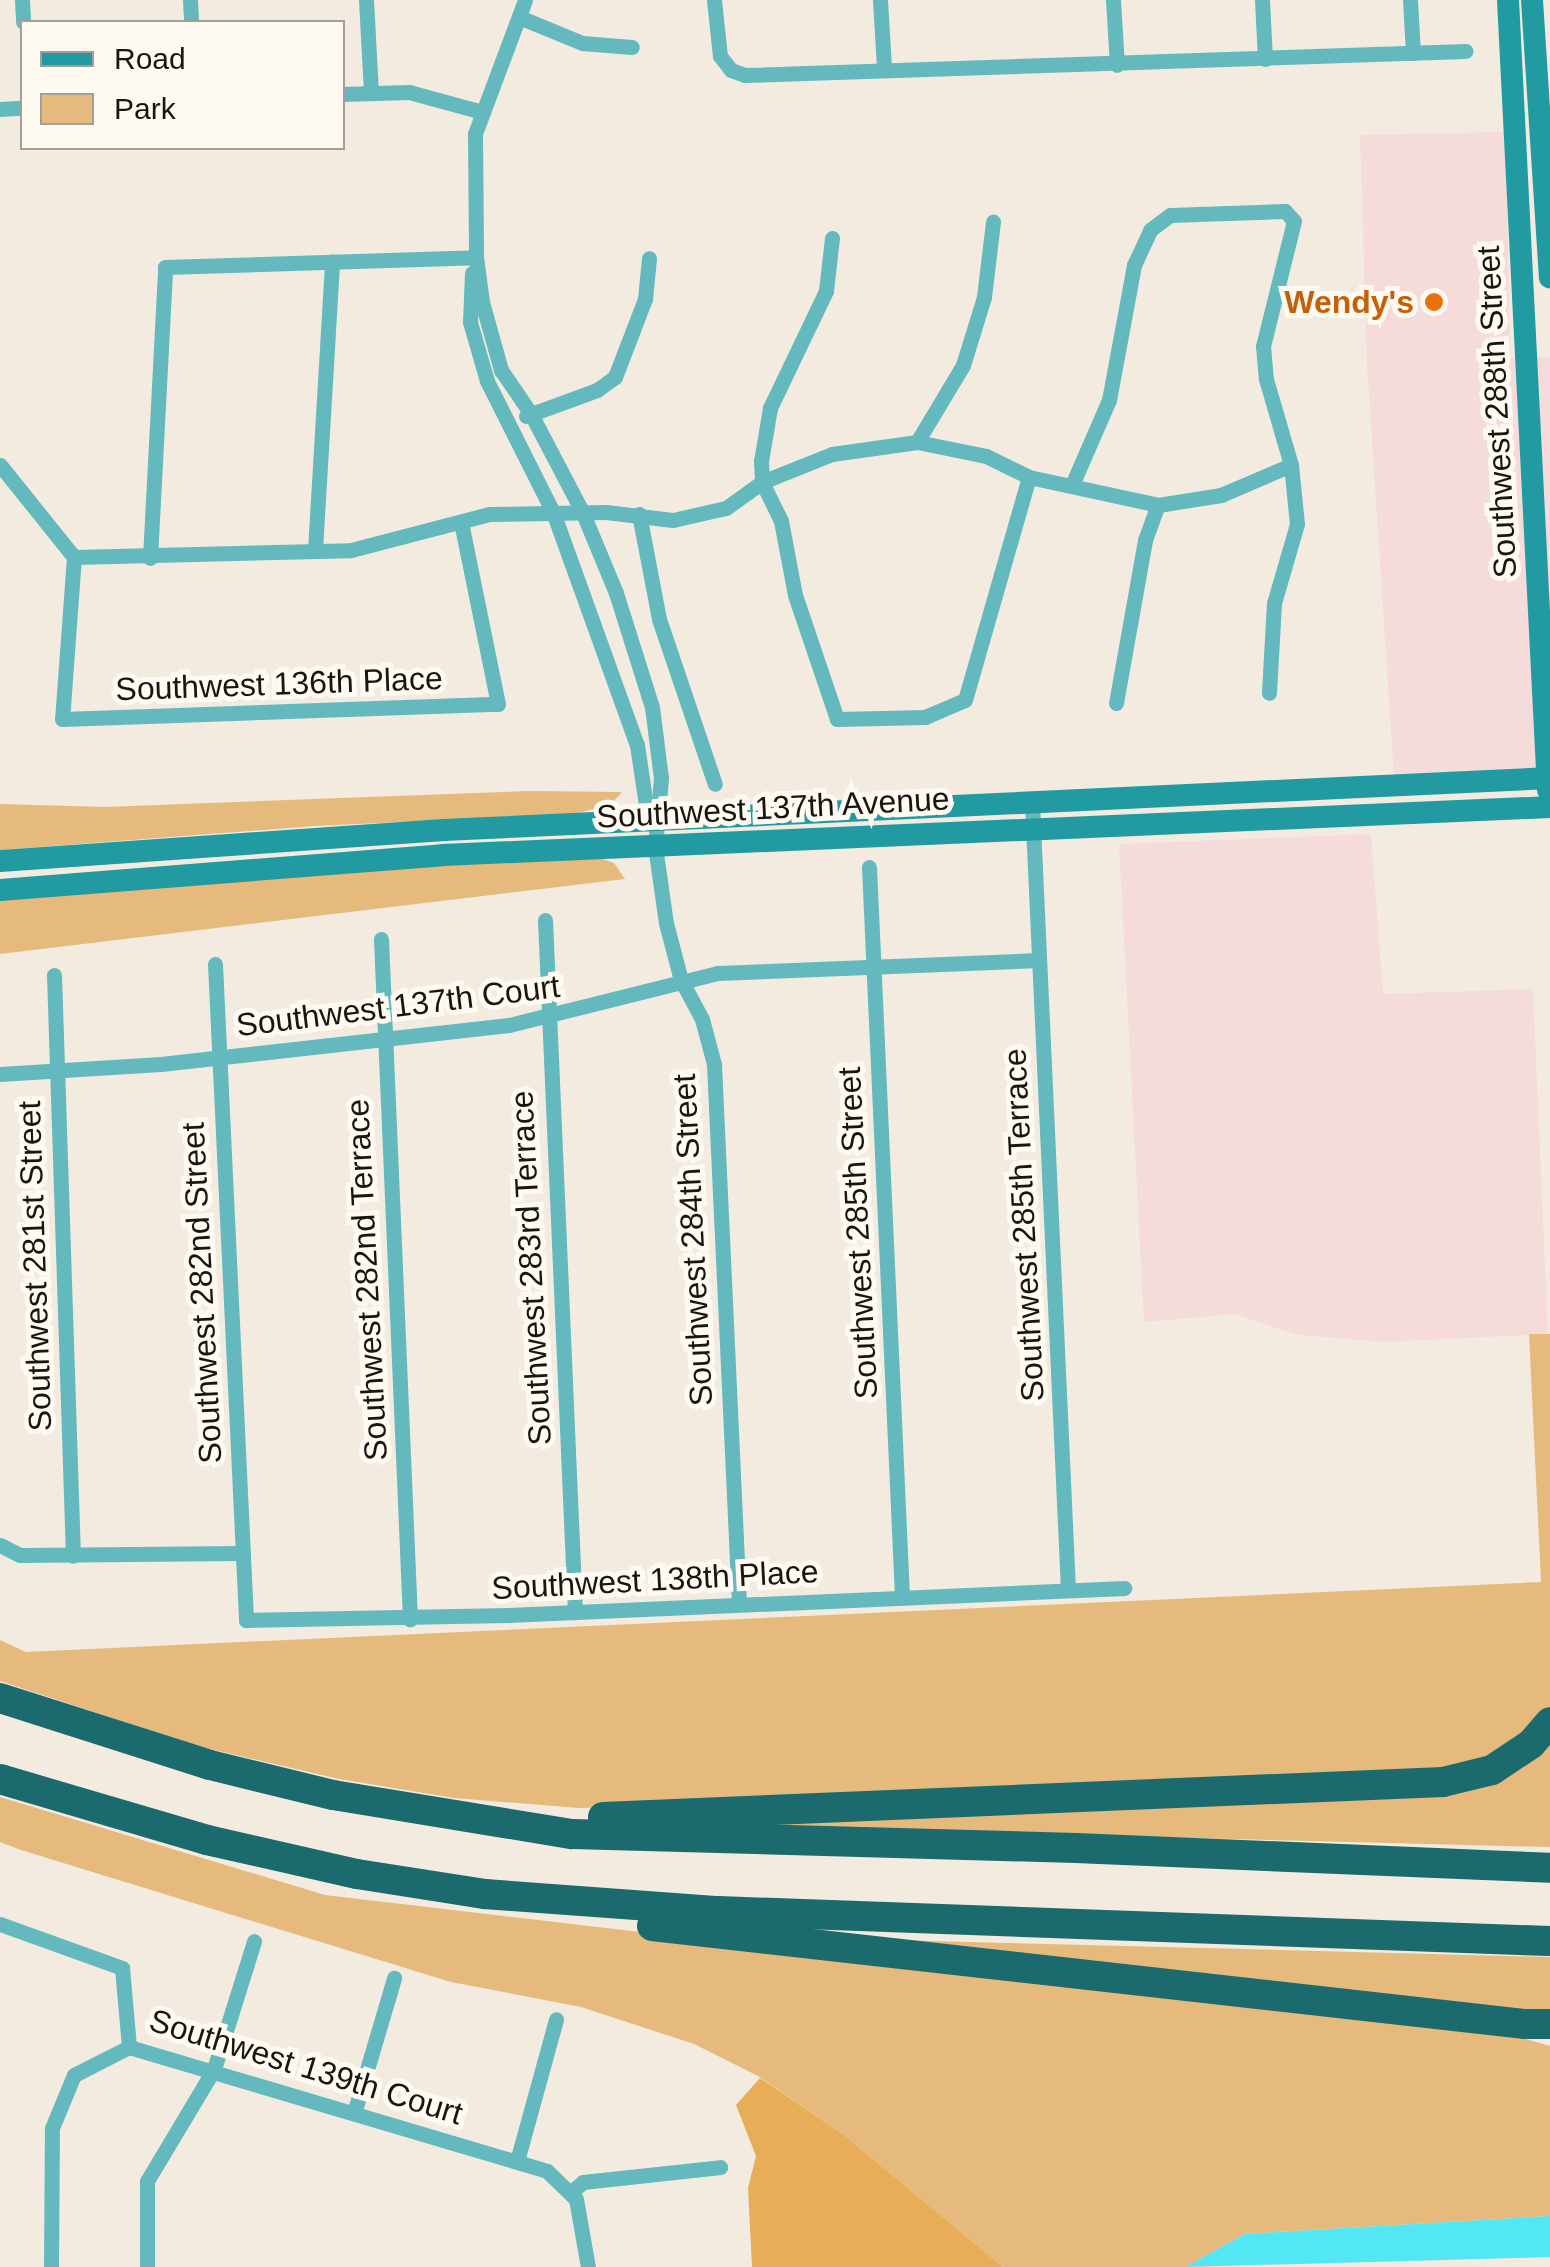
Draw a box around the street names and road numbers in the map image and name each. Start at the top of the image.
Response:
street label: Southwest 288th Street [1469,245,1525,579]
street label: Southwest 136th Place [115,659,443,709]
street label: Southwest 137th Avenue [595,780,951,836]
street label: Southwest 137th Court [234,967,562,1045]
street label: Southwest 285th Terrace [996,1047,1052,1403]
street label: Southwest 285th Street [830,1066,886,1400]
street label: Southwest 284th Street [665,1073,721,1407]
street label: Southwest 283rd Terrace [503,1089,559,1447]
street label: Southwest 282nd Terrace [338,1098,396,1462]
street label: Southwest 281st Street [10,1100,60,1432]
street label: Southwest 282nd Street [174,1121,230,1465]
street label: Southwest 138th Place [491,1552,819,1608]
street label: Southwest 139th Court [145,2001,467,2133]

